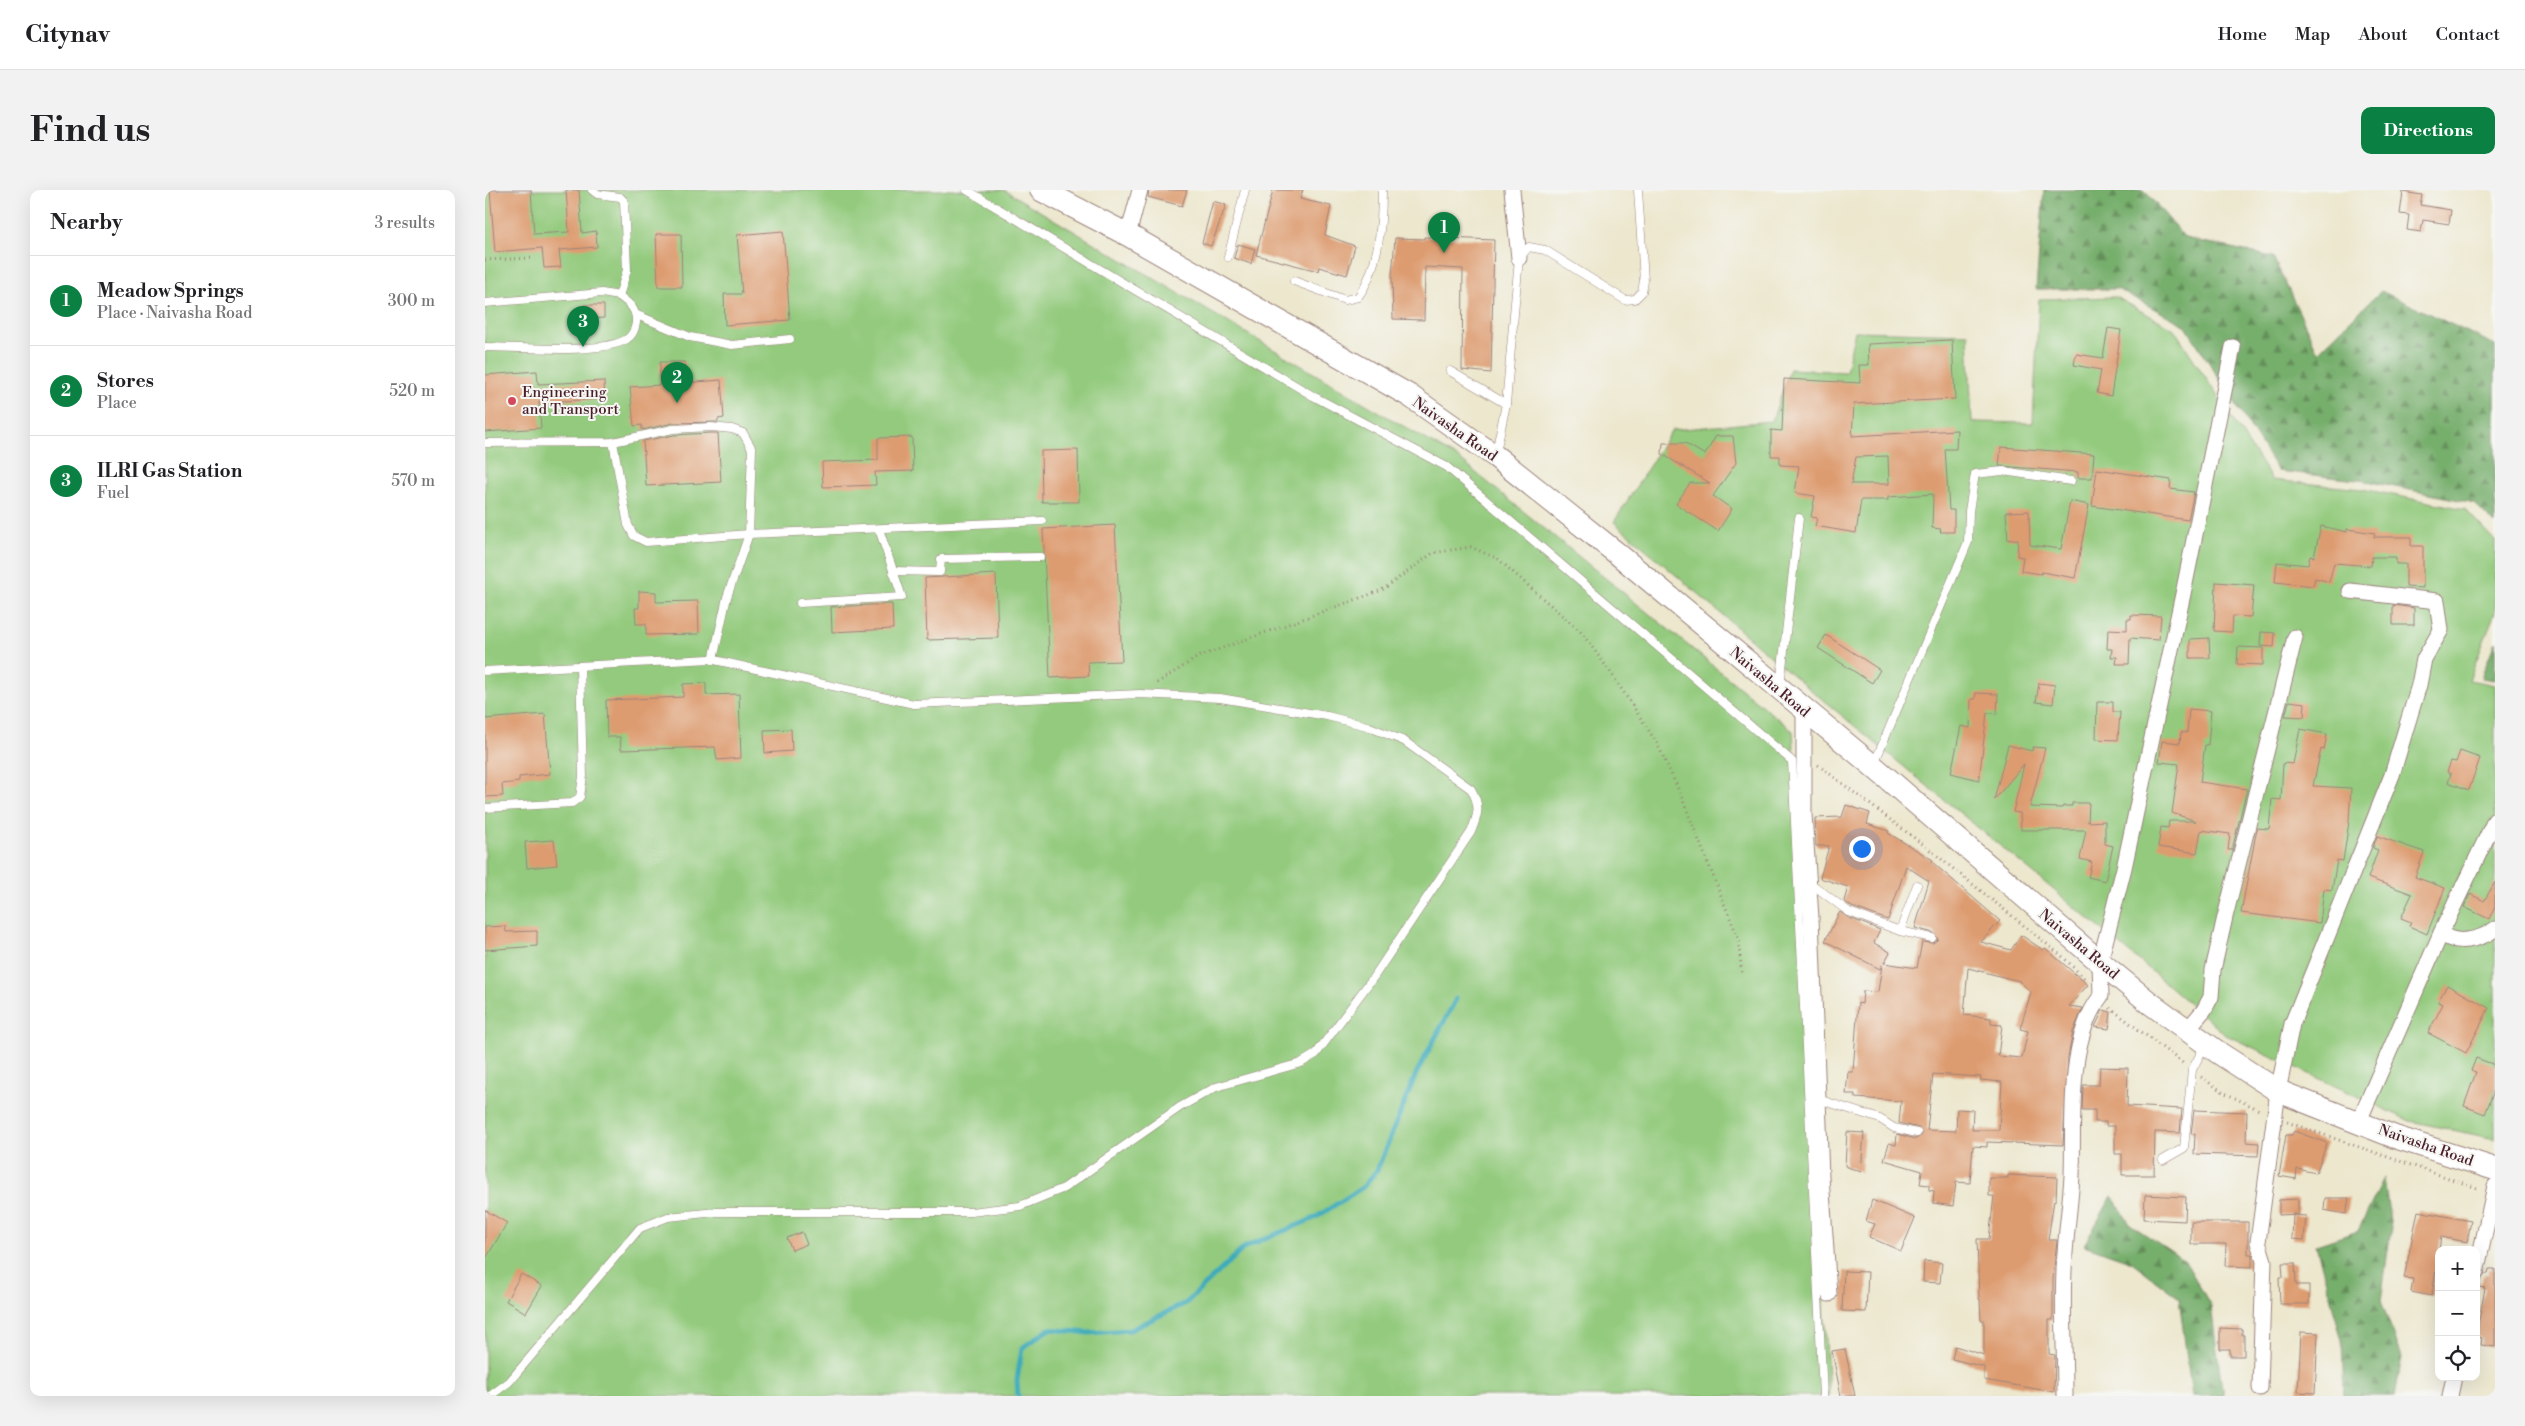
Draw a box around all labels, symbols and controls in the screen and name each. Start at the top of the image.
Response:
text: Citynav [25,20,110,50]
text: Home [2218,23,2267,46]
text: Map [2295,23,2331,46]
text: About [2359,23,2408,46]
text: Contact [2436,23,2500,46]
button: Directions [2361,107,2495,154]
text: Find us [30,109,150,152]
text: Nearby [50,210,123,236]
pin: 1 [1428,212,1460,253]
text: 3 results [374,213,435,233]
text: Meadow Springs [97,279,244,303]
text: 1 [62,291,70,311]
text: 300 m [388,291,435,311]
text: Place · Naivasha Road [97,303,252,323]
pin: 3 [567,306,599,347]
pin: 2 [661,362,693,403]
text: Stores [97,369,154,393]
text: 2 [61,381,71,401]
text: 520 m [389,381,435,401]
place label: Engineering and Transport [522,383,620,419]
text: Place [97,393,137,413]
street label: Naivasha Road [1409,393,1501,466]
marker: Engineering and Transport [506,395,518,407]
text: ILRI Gas Station [97,459,242,483]
text: 3 [61,471,71,491]
text: 570 m [391,471,435,491]
text: Fuel [97,483,129,503]
street label: Naivasha Road [1725,643,1814,722]
your location [1849,836,1875,862]
street label: Naivasha Road [2034,905,2123,984]
street label: Naivasha Road [2376,1120,2476,1171]
map controls [2435,1246,2480,1381]
button: + [2435,1246,2480,1291]
button: − [2435,1291,2480,1336]
button: locate [2435,1336,2480,1381]

